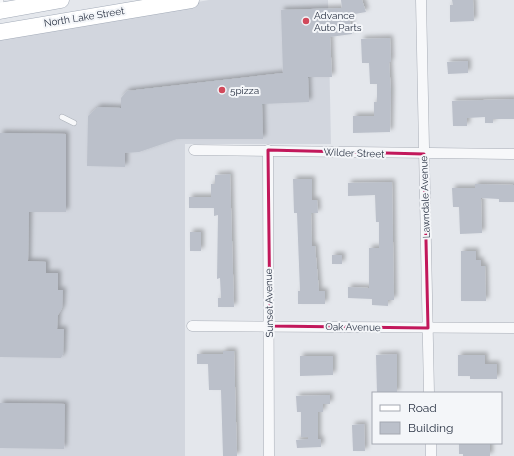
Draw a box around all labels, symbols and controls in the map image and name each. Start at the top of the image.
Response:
street label: North Lake Street [43,5,126,29]
place label: Advance Auto Parts [314,10,362,33]
marker: Advance Auto Parts [301,16,311,26]
marker: 5pizza [217,85,227,95]
place label: 5pizza [230,85,259,96]
street label: Wilder Street [323,146,385,160]
street label: Lawndale Avenue [418,155,432,239]
street label: Sunset Avenue [263,268,275,338]
street label: Oak Avenue [325,321,381,333]
legend [372,392,502,444]
text: Road [408,401,437,415]
text: Building [408,421,454,435]

